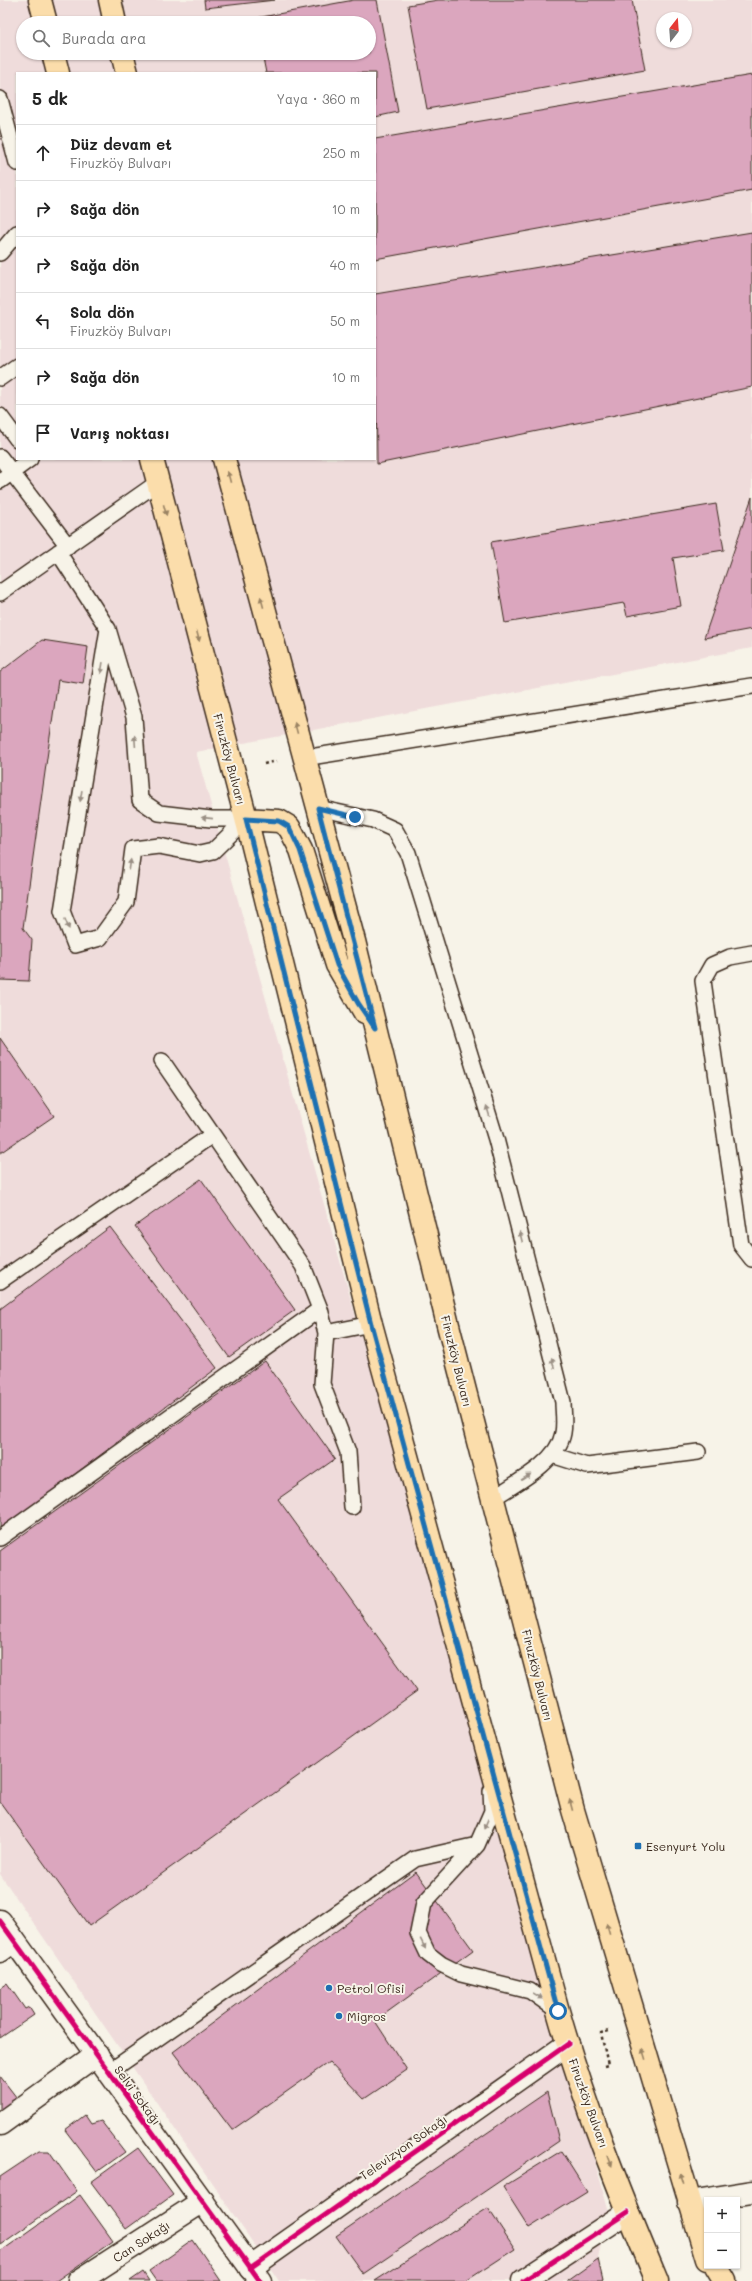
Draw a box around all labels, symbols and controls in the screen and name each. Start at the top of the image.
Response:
north arrow [656,12,692,48]
search box [16,16,376,60]
icon: search [30,27,52,49]
text: Burada ara [62,28,146,48]
text: 5 dk [32,87,68,109]
text: Yaya · 360 m [277,90,360,107]
text: Düz devam et [70,134,172,154]
icon: ahead [32,142,54,164]
text: 250 m [323,144,360,161]
text: Firuzköy Bulvarı [70,154,172,171]
icon: right [32,198,54,220]
text: Sağa dön [70,199,139,219]
text: 10 m [332,200,360,217]
icon: right [32,254,54,276]
text: Sağa dön [70,255,139,275]
text: 40 m [330,256,360,273]
text: Sola dön [70,302,134,322]
icon: left [32,310,54,332]
text: 50 m [330,312,360,329]
text: Firuzköy Bulvarı [70,322,172,339]
icon: right [32,366,54,388]
text: Sağa dön [70,367,139,387]
text: 10 m [332,368,360,385]
icon: arrive [32,422,54,444]
text: Varış noktası [70,423,170,443]
one-way arrow [225,471,231,483]
one-way arrow [162,504,168,517]
one-way arrow [259,596,265,608]
one-way arrow [195,630,201,642]
one-way arrow [99,662,105,674]
street label: Firuzköy Bulvarı [210,712,250,806]
one-way arrow [293,722,299,734]
one-way arrow [132,735,139,747]
one-way arrow [78,790,84,802]
route end [346,808,364,826]
one-way arrow [201,815,213,822]
one-way arrow [127,859,134,871]
one-way arrow [64,918,70,930]
one-way arrow [485,1105,491,1117]
one-way arrow [518,1231,524,1243]
street label: Firuzköy Bulvarı [438,1314,476,1408]
one-way arrow [550,1357,556,1369]
one-way arrow [520,1473,531,1481]
street label: Firuzköy Bulvarı [519,1628,557,1722]
one-way arrow [568,1798,574,1810]
one-way arrow [483,1819,489,1830]
place label: Esenyurt Yolu [646,1838,725,1854]
marker: Esenyurt Yolu [633,1841,643,1851]
one-way arrow [605,1923,611,1935]
one-way arrow [420,1938,426,1949]
place label: Petrol Ofisi [337,1980,404,1996]
marker: Petrol Ofisi [324,1983,334,1993]
one-way arrow [532,1992,544,1999]
route start [549,2002,567,2020]
place label: Migros [347,2008,386,2024]
marker: Migros [334,2011,344,2021]
one-way arrow [641,2048,647,2060]
street label: Firuzköy Bulvarı [565,2056,613,2150]
street label: Selvi Sokağı [111,2062,165,2128]
street label: Televizyon Sokağı [356,2111,450,2183]
one-way arrow [607,2155,613,2167]
one-way arrow [679,2172,685,2184]
map controls [704,2197,740,2269]
button: + [704,2197,740,2233]
street label: Can Sokağı [109,2217,173,2265]
button: − [704,2233,740,2269]

